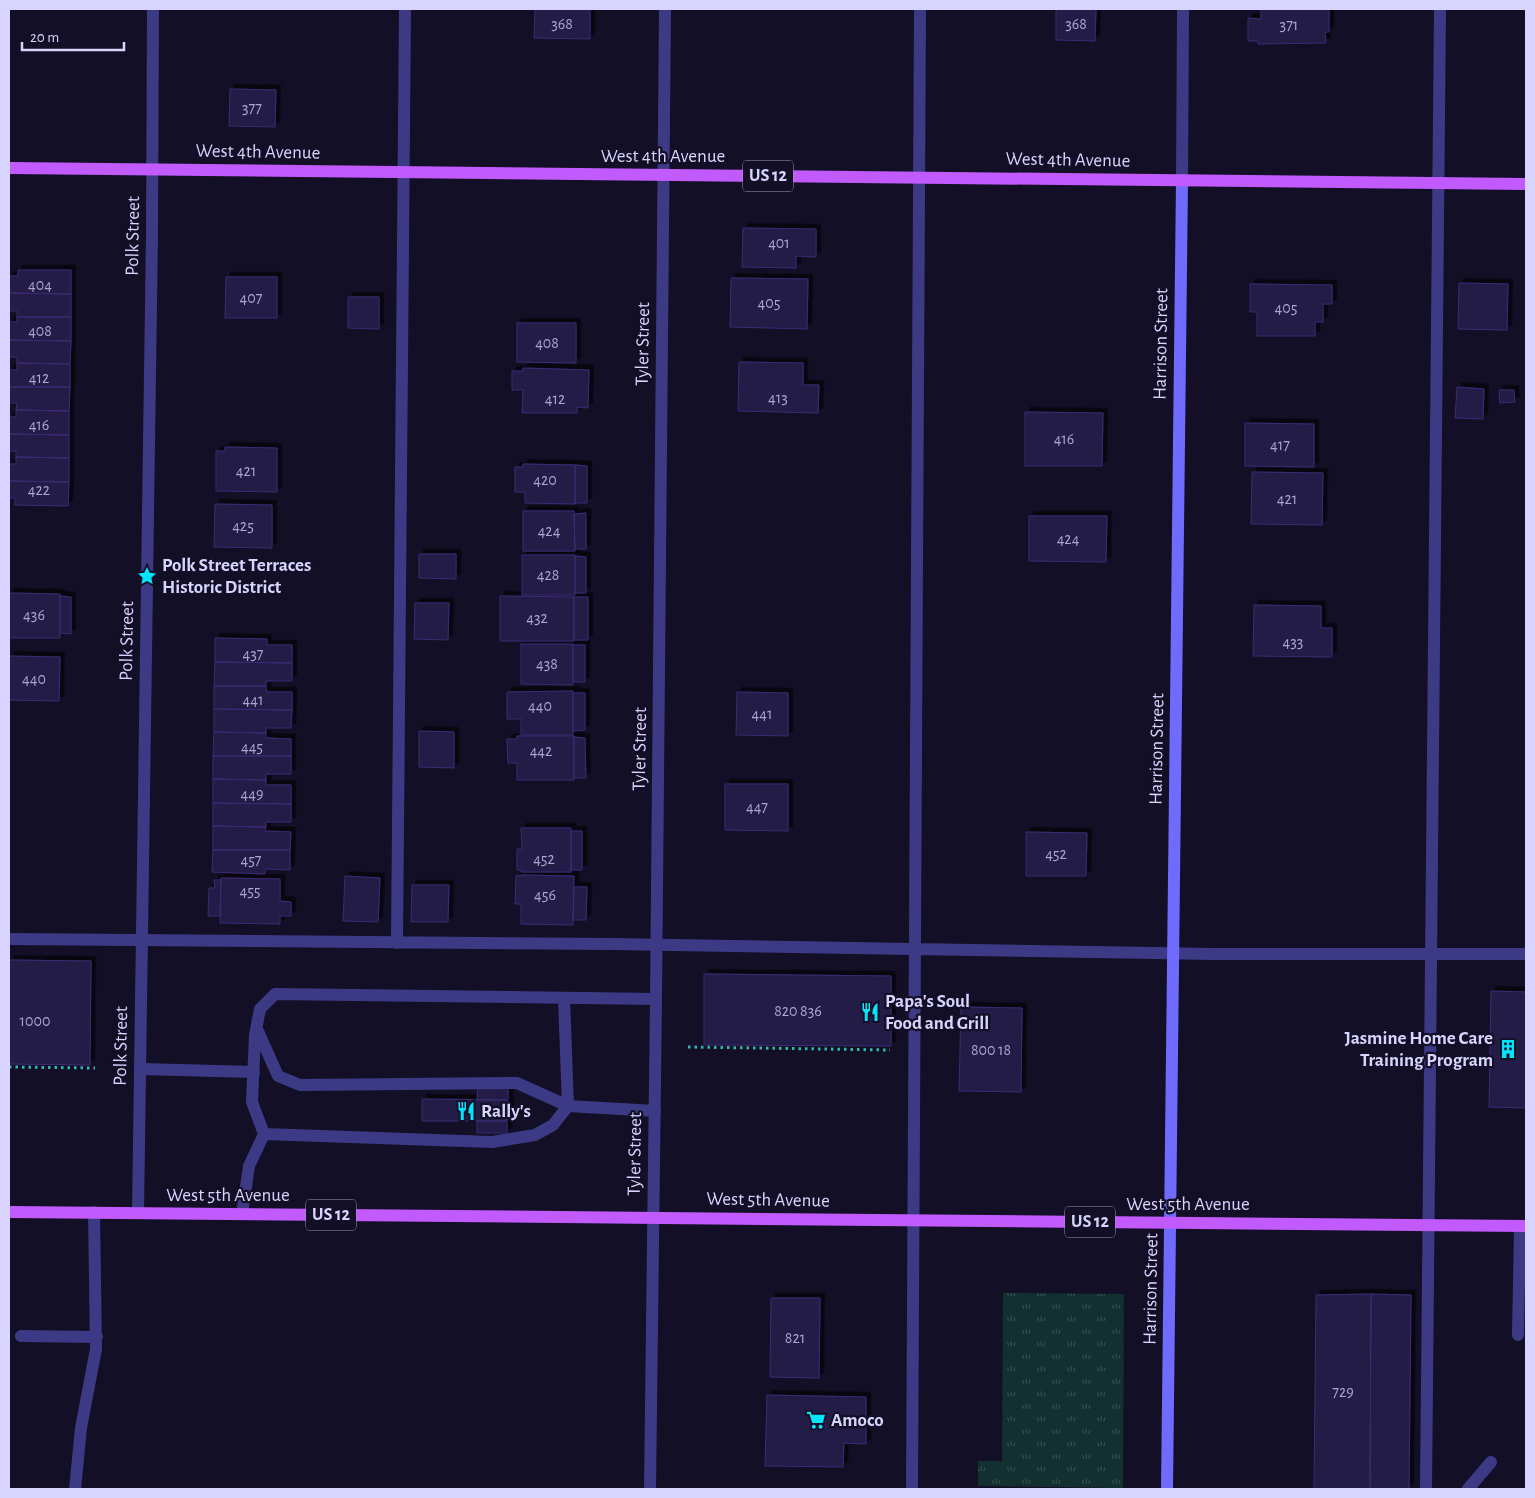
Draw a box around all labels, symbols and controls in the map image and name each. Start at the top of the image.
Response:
house number: 368 [551,16,573,32]
house number: 368 [1065,16,1087,32]
house number: 371 [1280,17,1298,33]
scale bar [22,20,125,52]
text: 20 m [30,30,59,45]
house number: 377 [242,100,262,116]
street label: West 4th Avenue [195,141,321,163]
street label: West 4th Avenue [601,147,725,166]
street label: West 4th Avenue [1005,149,1131,171]
road number: US 12 [743,160,793,192]
street label: Polk Street [123,196,143,276]
house number: 401 [768,235,790,251]
house number: 404 [28,277,52,293]
street label: Harrison Street [1151,288,1171,400]
house number: 407 [240,290,263,306]
house number: 405 [758,295,780,311]
house number: 405 [1275,300,1297,316]
street label: Tyler Street [633,302,653,386]
house number: 408 [28,323,52,339]
house number: 408 [535,335,559,351]
house number: 412 [29,370,49,386]
house number: 413 [768,390,788,406]
house number: 412 [545,391,565,407]
house number: 416 [29,417,49,433]
house number: 416 [1054,431,1074,447]
house number: 417 [1270,437,1290,453]
house number: 421 [236,463,256,479]
house number: 420 [533,472,557,488]
house number: 422 [28,482,50,498]
house number: 421 [1277,491,1297,507]
house number: 425 [232,518,254,534]
house number: 424 [538,523,561,539]
house number: 424 [1057,531,1080,547]
place label: Polk Street Terraces Historic District [162,556,311,597]
place icon: Polk Street Terraces Historic District [136,565,158,587]
house number: 428 [537,567,559,583]
street label: Polk Street [117,601,137,681]
house number: 436 [23,607,45,623]
house number: 432 [526,610,548,626]
house number: 433 [1283,634,1303,650]
house number: 437 [243,646,264,662]
house number: 438 [536,656,558,672]
house number: 440 [22,671,46,687]
house number: 441 [243,692,263,708]
street label: Harrison Street [1147,693,1167,805]
house number: 440 [528,698,552,714]
house number: 441 [752,706,772,722]
street label: Tyler Street [630,707,650,791]
house number: 445 [241,739,263,755]
house number: 442 [530,743,552,759]
house number: 449 [241,786,263,802]
house number: 447 [746,799,768,815]
house number: 452 [1045,846,1067,862]
house number: 452 [533,851,555,867]
house number: 457 [240,852,262,868]
house number: 455 [239,883,261,899]
house number: 456 [534,887,556,903]
place label: Papa's Soul Food and Grill [885,992,989,1033]
restaurant icon: Papa's Soul Food and Grill [859,1001,881,1023]
house number: 820 836 [774,1003,822,1019]
street label: Polk Street [111,1006,131,1086]
house number: 1000 [20,1013,50,1029]
place label: Jasmine Home Care Training Program [1345,1029,1493,1070]
building icon: Jasmine Home Care Training Program [1497,1038,1519,1060]
house number: 800 18 [971,1042,1011,1058]
restaurant icon: Rally's [455,1100,477,1122]
place label: Rally's [481,1102,531,1121]
street label: Tyler Street [625,1112,645,1196]
street label: West 5th Avenue [166,1186,290,1205]
street label: West 5th Avenue [706,1189,830,1211]
street label: West 5th Avenue [1126,1195,1250,1214]
road number: US 12 [306,1200,356,1230]
road number: US 12 [1065,1206,1115,1238]
street label: Harrison Street [1141,1233,1161,1345]
house number: 821 [785,1330,805,1346]
house number: 729 [1332,1384,1354,1400]
supermarket icon: Amoco [805,1409,827,1431]
place label: Amoco [831,1411,884,1430]

